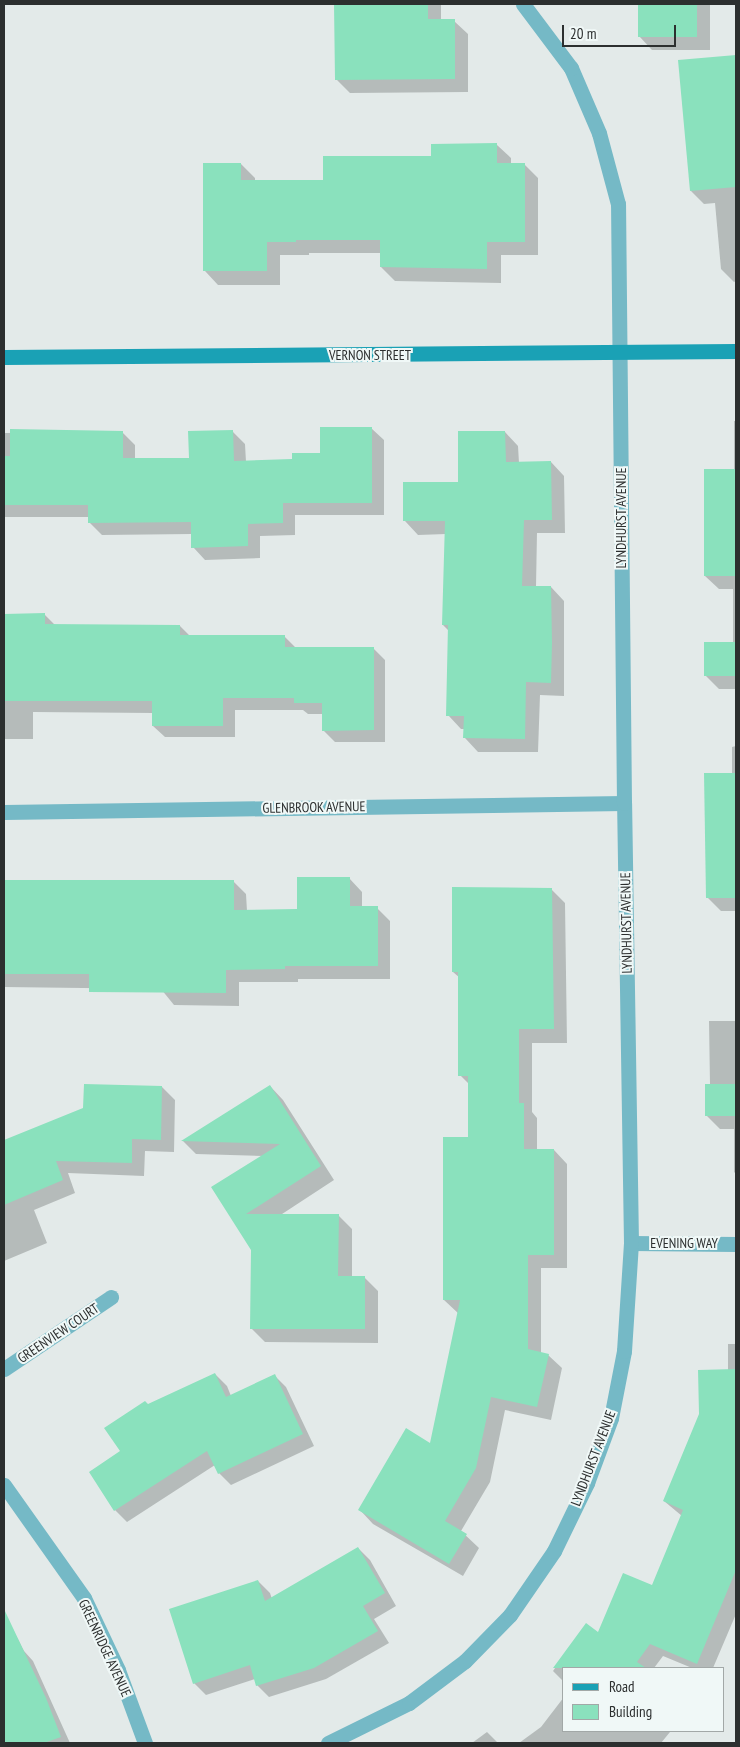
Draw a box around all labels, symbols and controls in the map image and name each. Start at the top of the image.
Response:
scale bar [565,15,679,47]
text: 20 m [570,24,596,43]
street label: VERNON STREET [329,347,411,363]
street label: LYNDHURST AVENUE [613,467,629,569]
street label: GLENBROOK AVENUE [262,798,366,816]
street label: LYNDHURST AVENUE [617,872,635,974]
street label: EVENING WAY [650,1235,718,1251]
street label: GREENVIEW COURT [14,1300,102,1366]
street label: LYNDHURST AVENUE [567,1407,619,1509]
street label: GREENRIDGE AVENUE [75,1597,135,1699]
legend [562,1667,725,1732]
text: Road [609,1677,635,1696]
text: Building [609,1702,652,1721]

